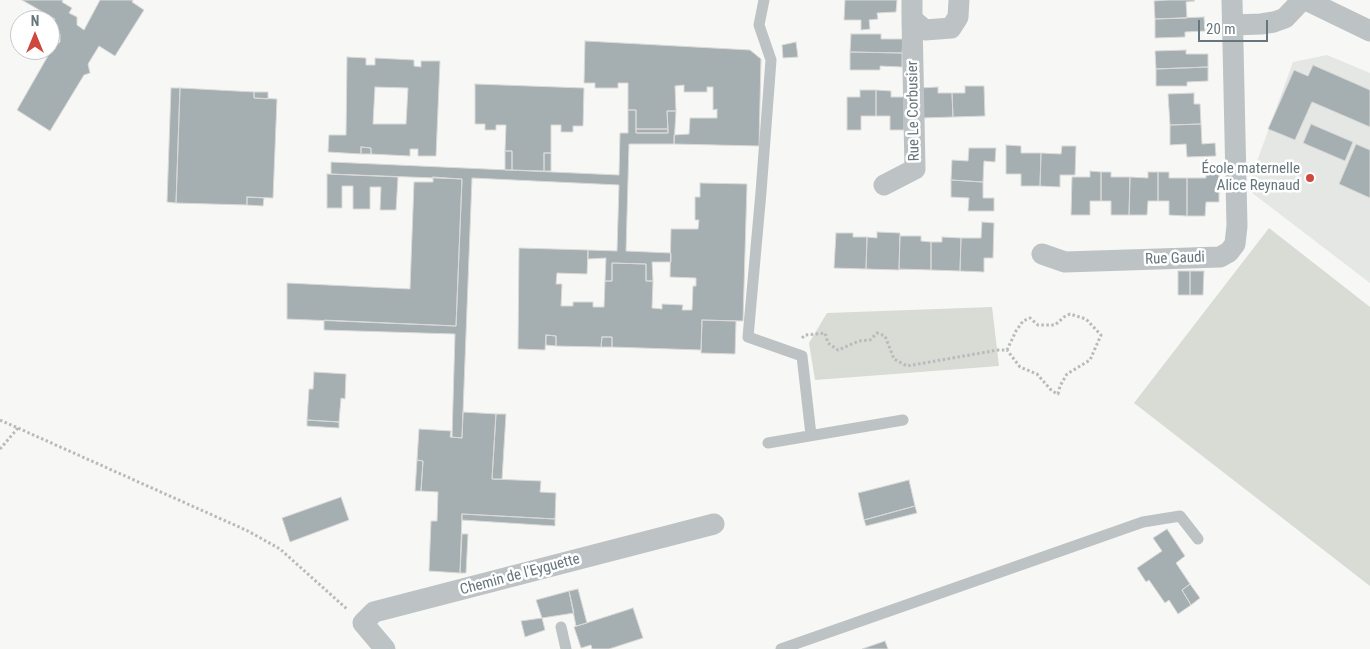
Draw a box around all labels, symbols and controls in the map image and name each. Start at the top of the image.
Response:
north arrow [10,10,60,60]
scale bar [1200,10,1270,42]
text: N [31,13,39,29]
text: 20 m [1206,20,1236,38]
street label: Rue Le Corbusier [904,61,924,161]
place label: École maternelle Alice Reynaud [1202,160,1300,195]
marker: École maternelle Alice Reynaud [1304,172,1316,184]
street label: Rue Gaudi [1145,249,1205,269]
street label: Chemin de l'Eyguette [458,550,582,600]

